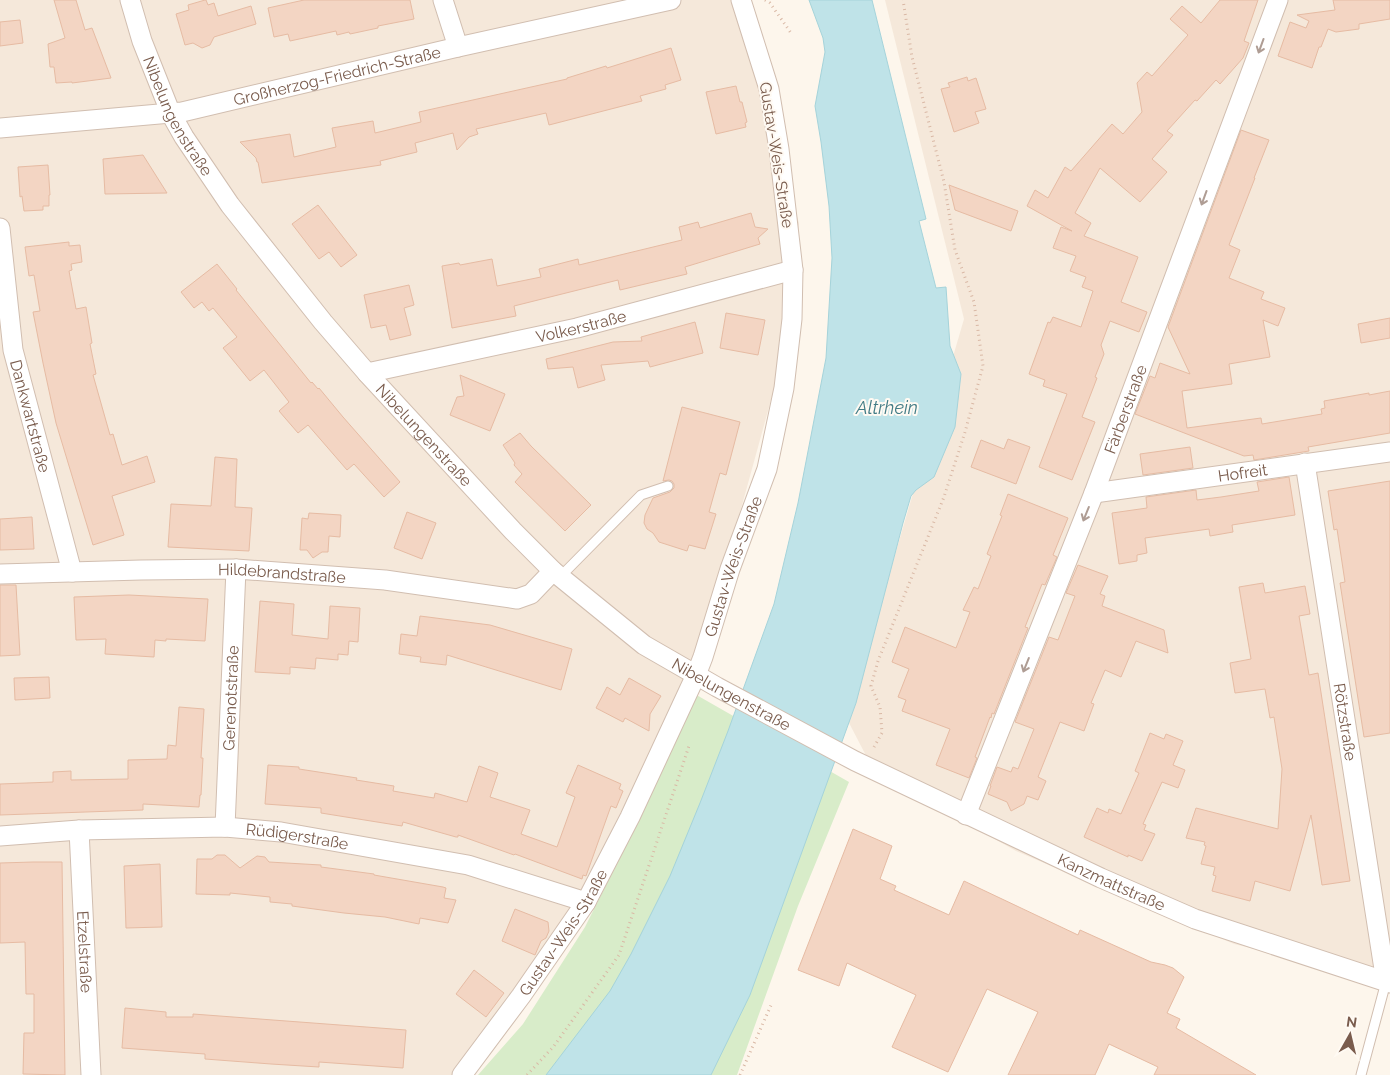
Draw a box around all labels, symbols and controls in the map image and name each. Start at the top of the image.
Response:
one-way arrow [1256,37,1265,53]
street label: Großherzog-Friedrich-Straße [232,42,443,110]
street label: Nibelungenstraße [139,53,216,180]
street label: Gustav-Weis-Straße [756,81,797,229]
one-way arrow [1199,190,1208,205]
street label: Volkerstraße [534,306,628,347]
street label: Dankwartstraße [6,358,54,475]
street label: Färberstraße [1101,362,1151,456]
street label: Nibelungenstraße [372,380,476,490]
water label: Altrhein [855,397,918,418]
street label: Hofreit [1217,460,1269,486]
street label: Gustav-Weis-Straße [701,493,766,639]
one-way arrow [1081,506,1090,521]
street label: Hildebrandstraße [218,560,346,587]
street label: Gerenotstraße [219,645,243,751]
street label: Nibelungenstraße [669,654,794,735]
one-way arrow [1021,657,1030,672]
street label: Rötzstraße [1329,682,1360,762]
street label: Rüdigerstraße [245,820,350,854]
street label: Kanzmattstraße [1054,850,1168,915]
street label: Gustav-Weis-Straße [515,866,611,1000]
street label: Etzelstraße [73,910,96,993]
north arrow [1325,1010,1375,1060]
text: N [1345,1013,1358,1031]

